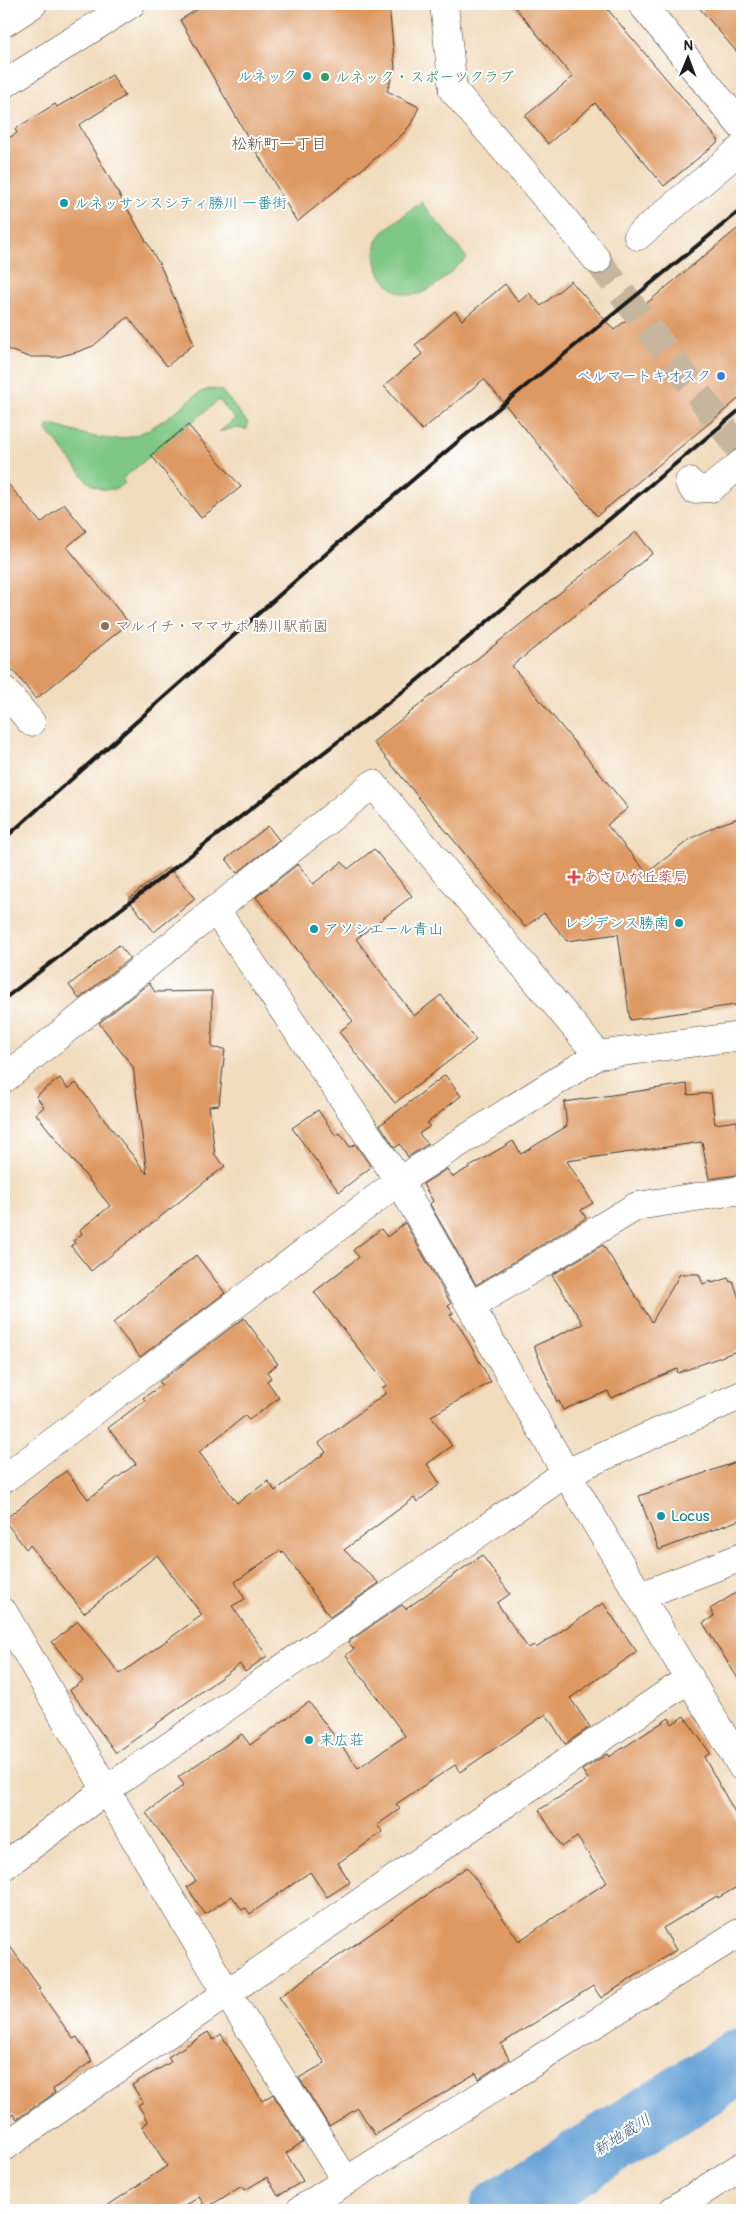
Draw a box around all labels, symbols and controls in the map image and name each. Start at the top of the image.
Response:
north arrow [664,32,714,82]
text: N [683,37,693,54]
place label: ルネック [238,67,297,86]
place label: ルネック・スポーツクラブ [335,68,514,87]
marker: ルネック [301,70,313,82]
marker: ルネック・スポーツクラブ [319,71,331,83]
district label: 松新町一丁目 [231,134,327,154]
place label: ルネッサンスシティ勝川 一番街 [74,194,287,213]
marker: ルネッサンスシティ勝川 一番街 [58,197,70,209]
place label: ベルマートキオスク [577,367,711,386]
marker: ベルマートキオスク [715,370,727,382]
place label: マルイチ・ママサポ 勝川駅前園 [115,617,328,636]
marker: マルイチ・ママサポ 勝川駅前園 [99,620,111,632]
place label: あさひが丘薬局 [584,868,688,887]
marker: あさひが丘薬局 [568,871,580,883]
place label: レジデンス勝南 [564,914,669,933]
marker: レジデンス勝南 [673,917,685,929]
place label: アソシエール青山 [324,920,443,939]
marker: アソシエール青山 [308,923,320,935]
place label: Locus [671,1507,710,1526]
marker: Locus [655,1510,667,1522]
place label: 末広荘 [319,1731,364,1750]
marker: 末広荘 [303,1734,315,1746]
water label: 新地蔵川 [590,2110,654,2160]

